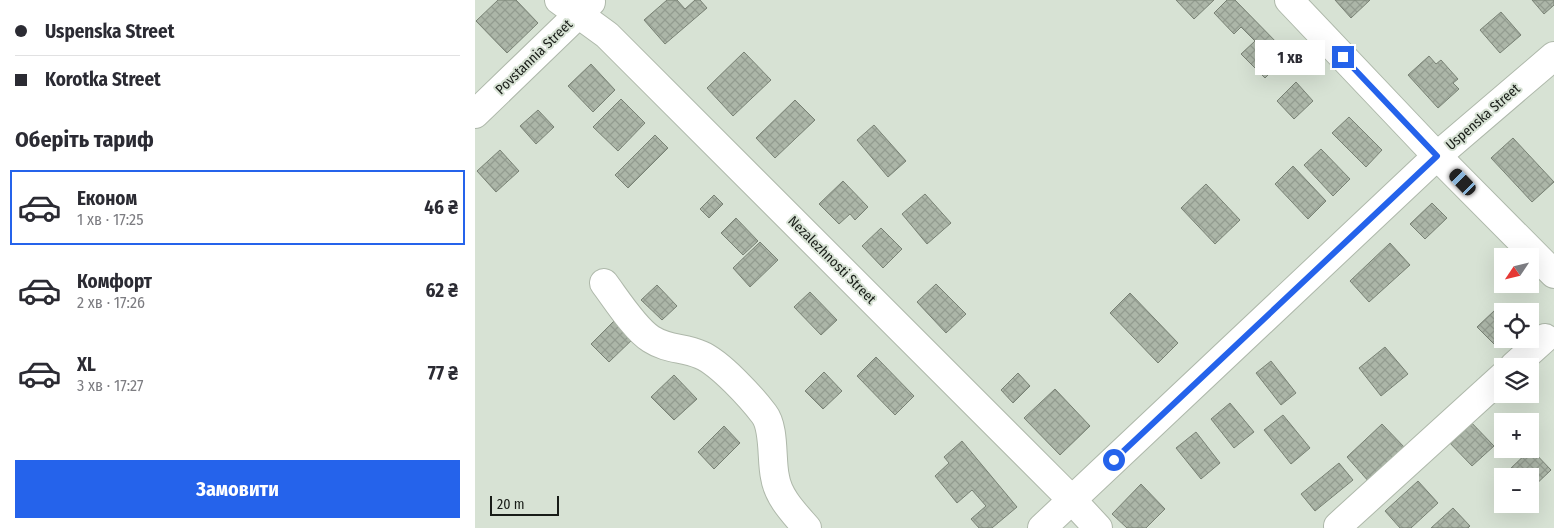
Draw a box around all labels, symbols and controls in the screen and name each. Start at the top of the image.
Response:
street label: Povstannia Street [492,16,576,98]
text: Uspenska Street [45,20,174,43]
callout: 1 хв [1255,40,1325,74]
route end [1332,46,1354,68]
text: 1 хв [1277,48,1303,67]
text: Korotka Street [45,68,161,91]
street label: Uspenska Street [1442,80,1524,154]
text: Оберіть тариф [15,126,154,153]
car [1447,166,1478,198]
icon: car [17,185,62,230]
text: Економ [77,187,137,210]
text: 46 ₴ [424,196,458,219]
text: 1 хв · 17:25 [77,210,143,229]
street label: Nezalezhnosti Street [785,213,880,308]
north arrow [1494,248,1539,292]
map controls [1494,248,1539,513]
icon: car [17,268,62,313]
text: Комфорт [77,270,152,293]
text: 62 ₴ [425,279,458,302]
text: 2 хв · 17:26 [77,293,145,312]
button: locate [1494,303,1539,348]
icon: car [17,351,62,396]
text: XL [77,353,96,376]
button: layers [1494,358,1539,403]
text: 77 ₴ [428,362,458,385]
text: 3 хв · 17:27 [77,376,143,395]
button: + [1494,413,1539,458]
route start [1103,449,1125,471]
button: Замовити [15,460,460,518]
button: − [1494,468,1539,513]
scale bar [490,493,559,516]
text: 20 m [497,496,525,513]

